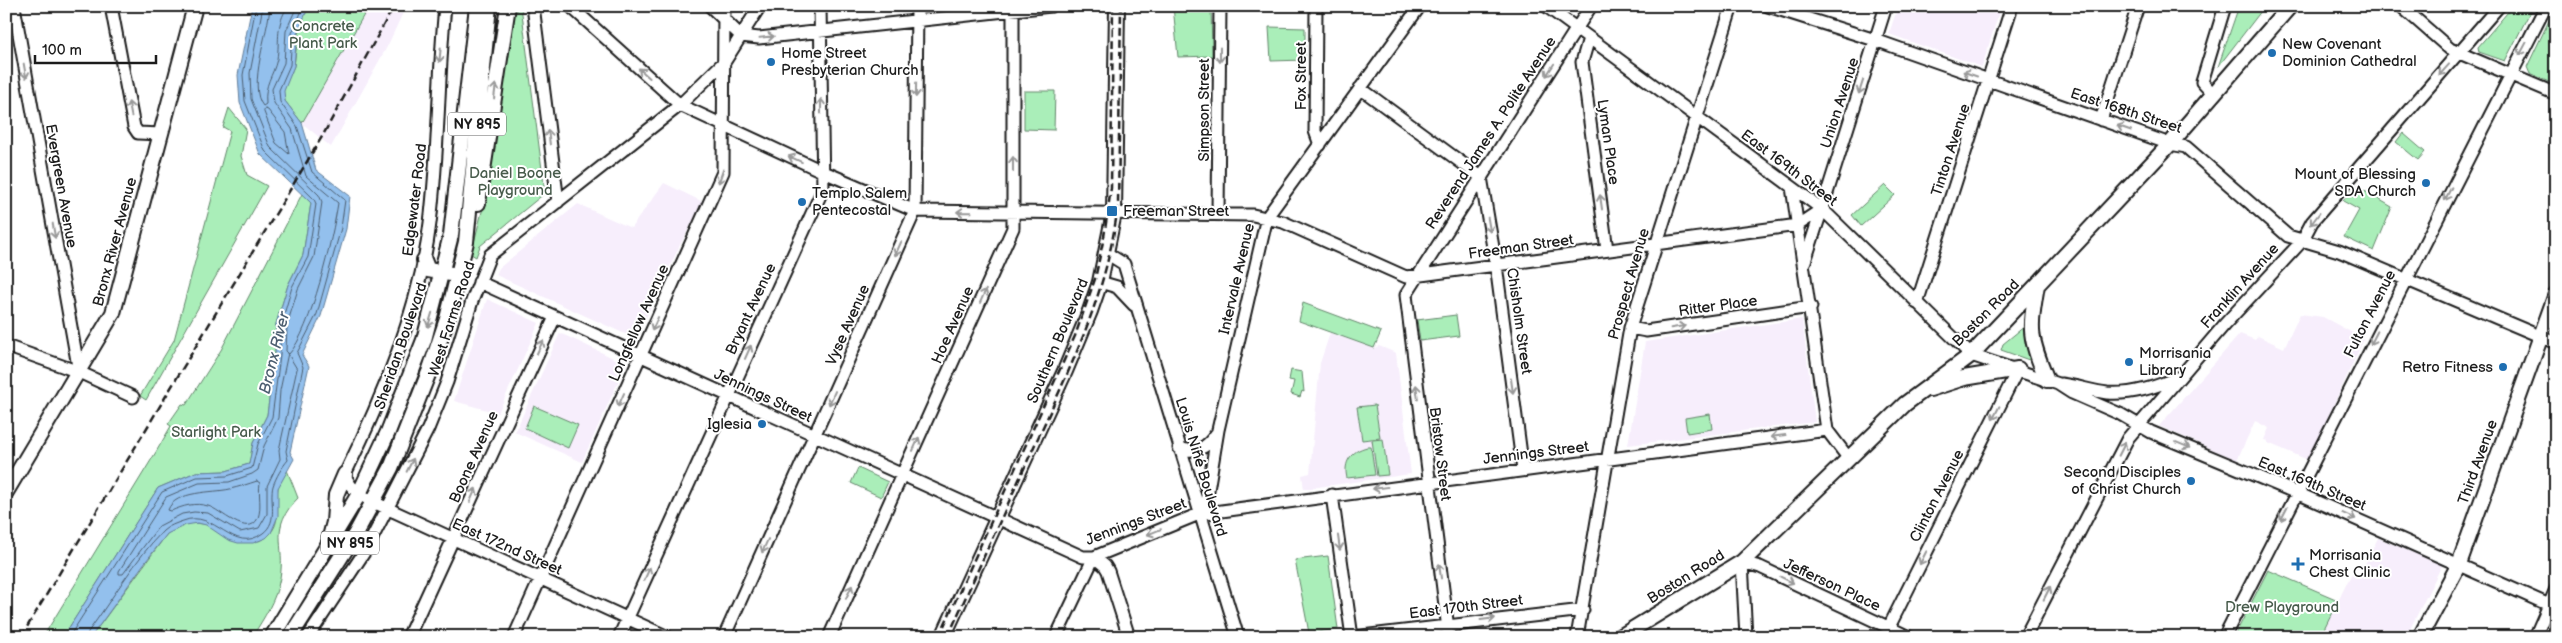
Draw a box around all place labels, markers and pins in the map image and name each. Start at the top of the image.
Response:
place label: New Covenant Dominion Cathedral [2282,35,2417,71]
place label: Home Street Presbyterian Church [781,44,919,80]
marker: New Covenant Dominion Cathedral [2266,47,2278,59]
marker: Home Street Presbyterian Church [765,56,777,68]
place label: Mount of Blessing SDA Church [2294,165,2416,201]
marker: Mount of Blessing SDA Church [2420,177,2432,189]
place label: Templo Salem Pentecostal [812,184,907,220]
marker: Templo Salem Pentecostal [796,196,808,208]
place label: Freeman Street [1123,202,1230,221]
marker: Freeman Street [1105,204,1119,218]
place label: Morrisania Library [2139,344,2211,380]
marker: Morrisania Library [2123,356,2135,368]
place label: Retro Fitness [2402,358,2494,377]
marker: Retro Fitness [2497,361,2509,373]
place label: Iglesia [707,415,752,434]
marker: Iglesia [756,418,768,430]
place label: Second Disciples of Christ Church [2064,463,2182,499]
marker: Second Disciples of Christ Church [2185,475,2197,487]
place label: Morrisania Chest Clinic [2309,546,2390,582]
marker: Morrisania Chest Clinic [2291,557,2305,571]

